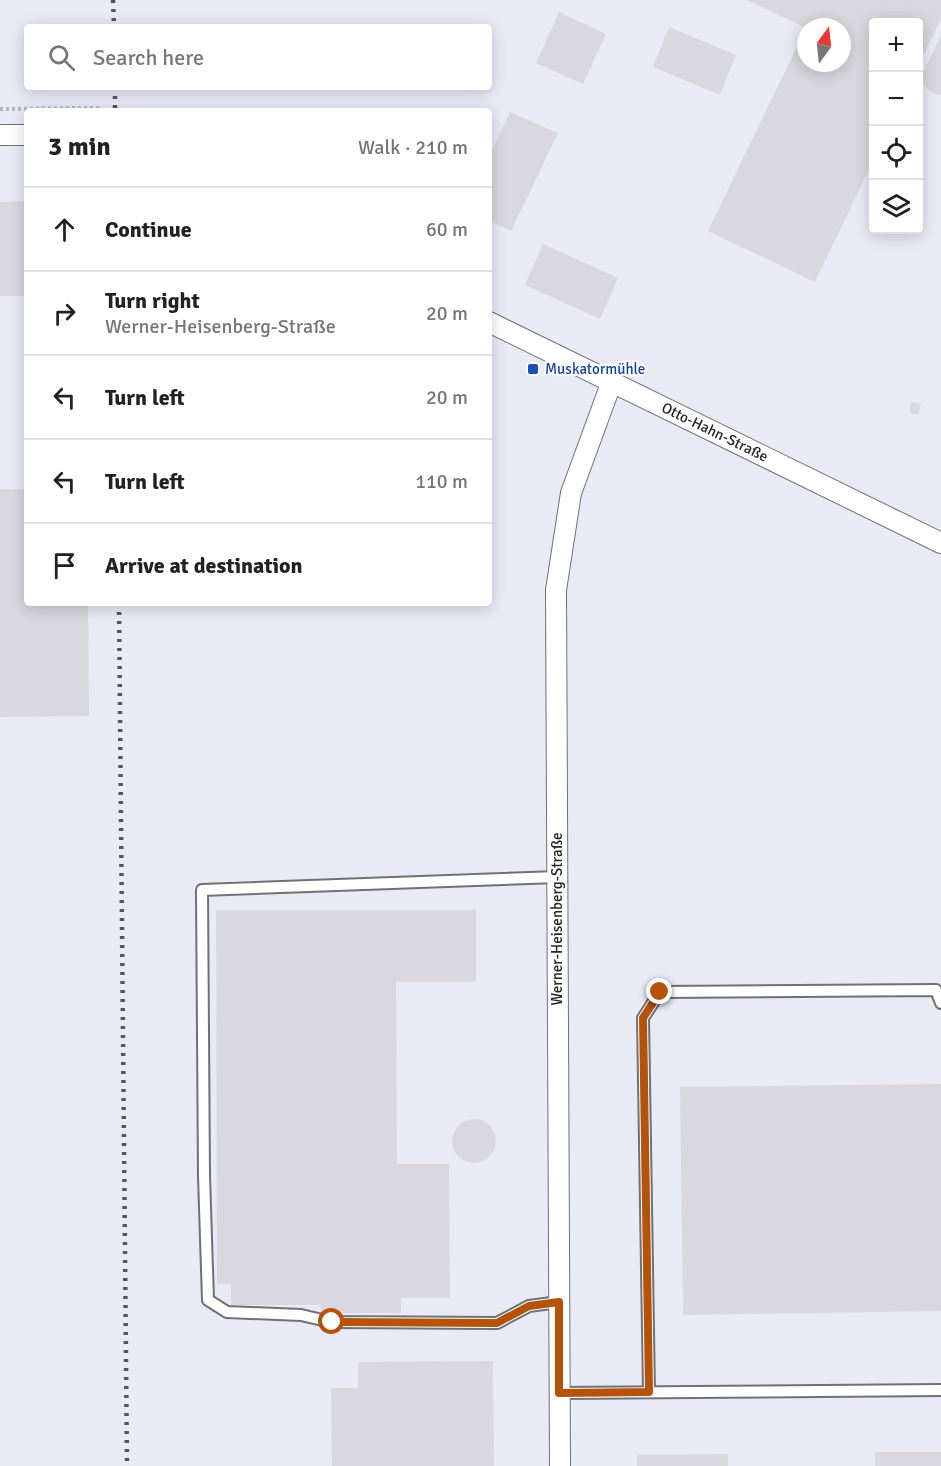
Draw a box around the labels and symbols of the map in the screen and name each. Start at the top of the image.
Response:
north arrow [797,18,851,72]
place label: Muskatormühle [545,360,645,378]
marker: Muskatormühle [526,362,540,376]
street label: Otto-Hahn-Straße [659,398,771,466]
street label: Werner-Heisenberg-Straße [548,832,566,1006]
route end [646,978,672,1004]
route start [318,1308,344,1334]

